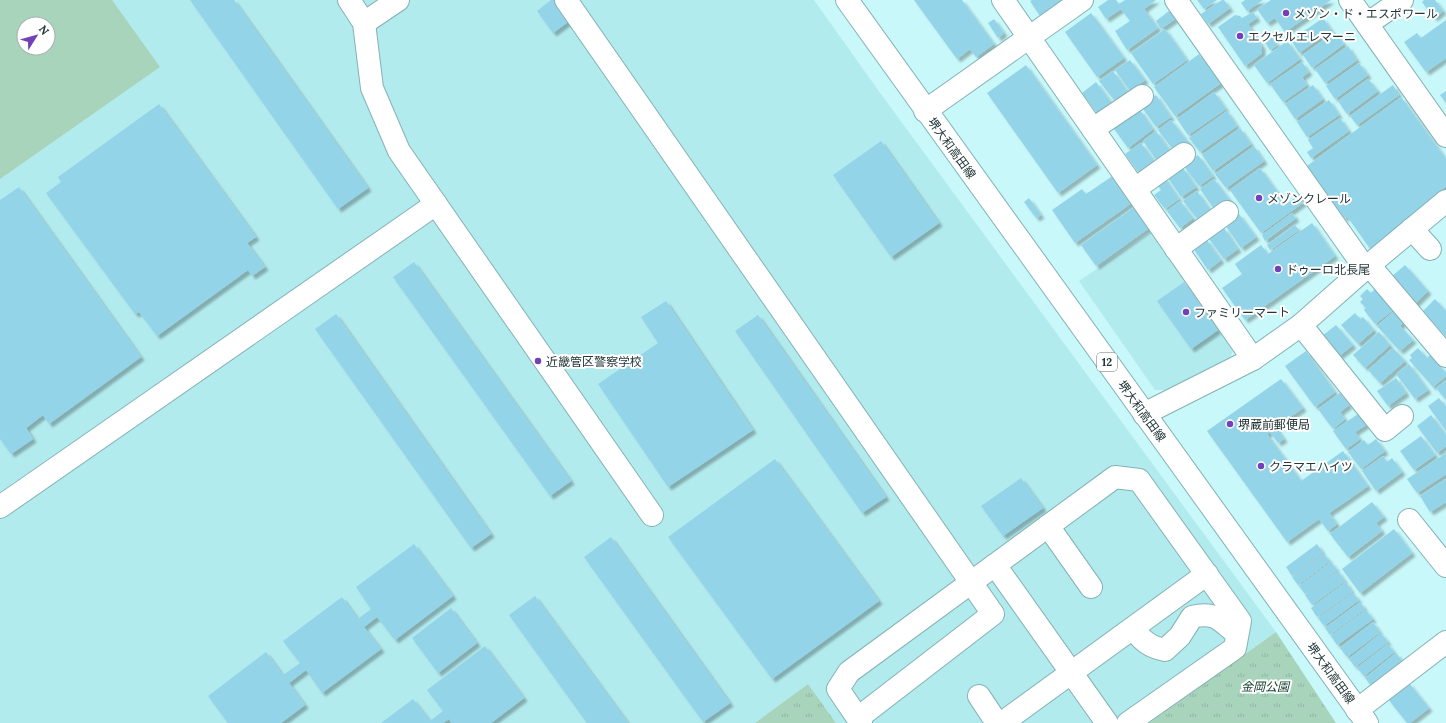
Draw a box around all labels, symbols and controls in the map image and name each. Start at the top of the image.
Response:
place label: メゾン・ド・エスポワール [1294,6,1438,21]
marker: メゾン・ド・エスポワール [1281,8,1291,18]
north arrow [16,16,56,56]
text: N [36,22,52,38]
place label: エクセルエレマーニ [1248,29,1356,44]
marker: エクセルエレマーニ [1235,31,1245,41]
street label: 堺大和高田線 [925,114,979,182]
place label: メゾンクレール [1267,191,1351,206]
marker: メゾンクレール [1254,193,1264,203]
place label: ドゥーロ北長尾 [1286,262,1370,277]
marker: ドゥーロ北長尾 [1273,264,1283,274]
place label: ファミリーマート [1194,305,1290,320]
marker: ファミリーマート [1181,307,1191,317]
road number: 12 [1097,353,1117,371]
place label: 近畿管区警察学校 [546,354,642,369]
marker: 近畿管区警察学校 [533,356,543,366]
street label: 堺大和高田線 [1115,377,1169,445]
place label: 堺蔵前郵便局 [1238,417,1310,432]
marker: 堺蔵前郵便局 [1225,419,1235,429]
place label: クラマエハイツ [1269,459,1353,474]
marker: クラマエハイツ [1256,461,1266,471]
street label: 堺大和高田線 [1304,639,1358,707]
park label: 金岡公園 [1241,679,1291,694]

